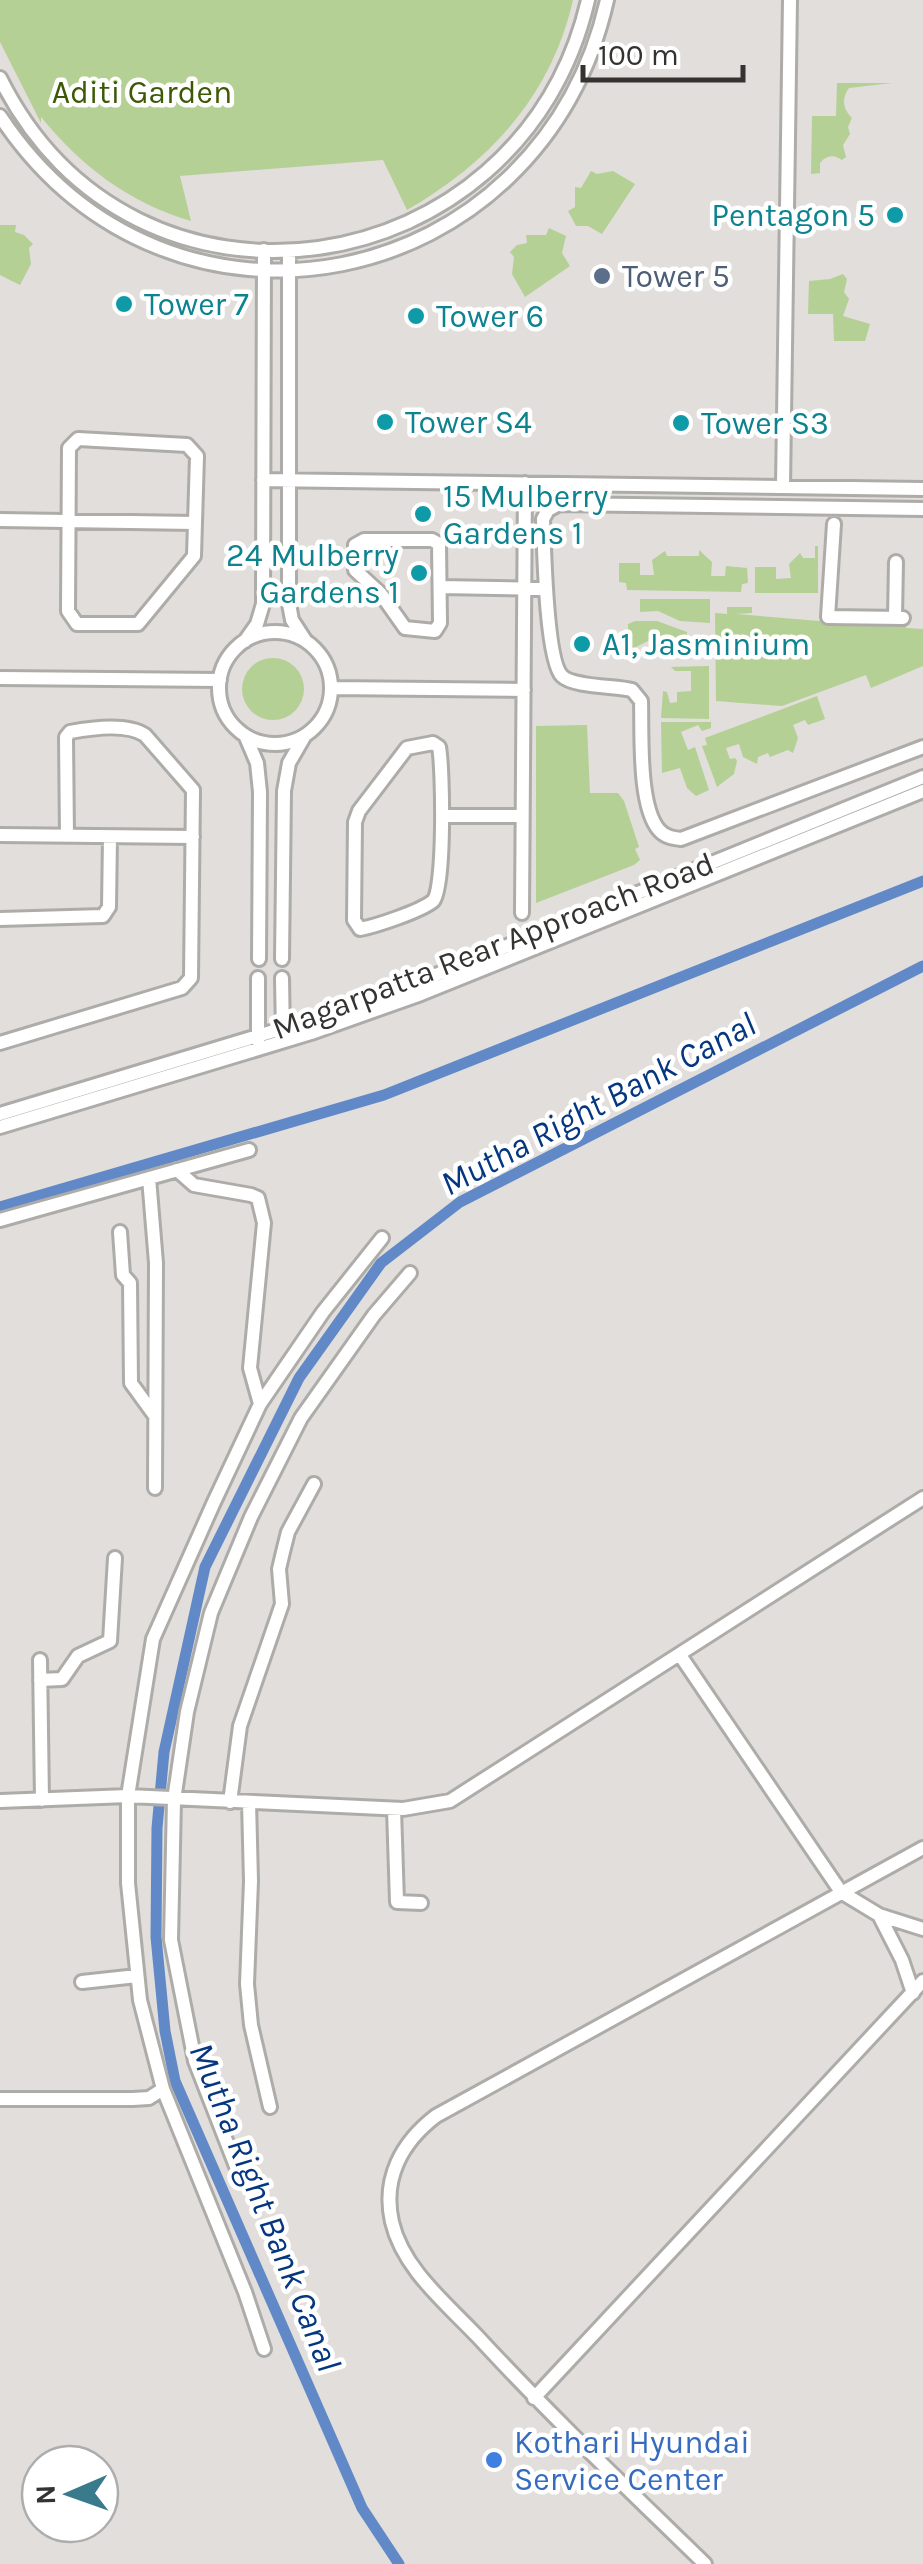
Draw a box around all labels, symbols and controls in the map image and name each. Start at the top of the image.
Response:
scale bar [583,20,743,82]
text: 100 m [598,37,679,73]
park label: Aditi Garden [52,74,232,111]
place label: Pentagon 5 [711,197,875,234]
marker: Pentagon 5 [884,204,906,226]
place label: Tower 5 [622,258,730,295]
marker: Tower 5 [591,265,613,287]
place label: Tower 7 [144,286,249,323]
marker: Tower 7 [113,293,135,315]
place label: Tower 6 [436,298,544,335]
marker: Tower 6 [405,305,427,327]
place label: Tower S4 [405,404,532,441]
place label: Tower S3 [701,405,829,442]
marker: Tower S4 [374,411,396,433]
marker: Tower S3 [670,412,692,434]
place label: 15 Mulberry Gardens 1 [443,478,608,552]
marker: 15 Mulberry Gardens 1 [412,503,434,525]
place label: 24 Mulberry Gardens 1 [226,537,399,611]
marker: 24 Mulberry Gardens 1 [408,562,430,584]
place label: A1, Jasminium [602,626,810,663]
marker: A1, Jasminium [571,633,593,655]
street label: Magarpatta Rear Approach Road [267,845,719,1047]
water label: Mutha Right Bank Canal [434,1004,762,1204]
water label: Mutha Right Bank Canal [180,2037,350,2377]
place label: Kothari Hyundai Service Center [514,2424,750,2498]
north arrow [20,2444,120,2544]
marker: Kothari Hyundai Service Center [483,2449,505,2471]
text: N [29,2484,62,2505]

